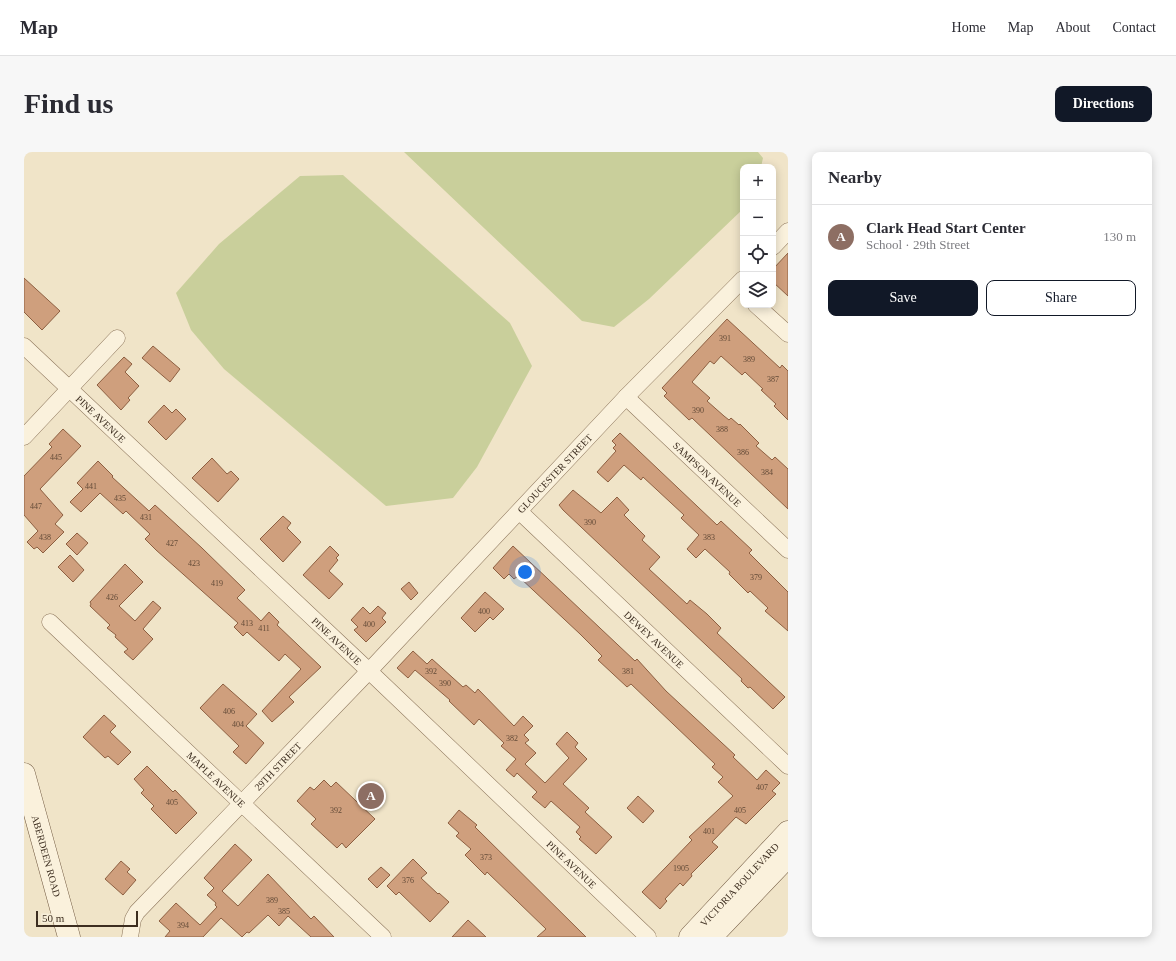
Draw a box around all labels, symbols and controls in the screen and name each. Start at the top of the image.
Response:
text: Map [20,17,58,38]
text: Home [952,20,986,35]
text: Map [1008,20,1033,35]
text: About [1055,20,1090,35]
text: Contact [1112,20,1156,35]
button: Directions [1055,86,1152,122]
text: Find us [24,88,114,119]
map controls [740,164,776,308]
button: + [740,164,776,200]
text: Nearby [828,168,882,187]
button: − [740,200,776,236]
text: Clark Head Start Center [866,220,1026,236]
text: A [836,229,846,244]
text: 130 m [1103,229,1136,244]
button: locate [740,236,776,272]
text: School · 29th Street [866,237,970,252]
button: layers [740,272,776,308]
button: Save [828,280,978,316]
button: Share [986,280,1136,316]
house number: 391 [719,334,731,343]
house number: 389 [743,355,755,364]
house number: 387 [767,375,779,384]
street label: PINE AVENUE [74,393,128,445]
house number: 390 [692,406,704,415]
house number: 388 [716,425,728,434]
street label: GLOUCESTER STREET [515,432,595,515]
street label: SAMPSON AVENUE [671,440,743,509]
house number: 386 [737,448,749,457]
house number: 445 [50,453,62,462]
house number: 384 [761,468,773,477]
house number: 441 [85,482,97,491]
house number: 435 [114,494,126,503]
house number: 447 [30,502,42,511]
house number: 431 [140,513,152,522]
house number: 390 [584,518,596,527]
house number: 438 [39,533,51,542]
house number: 383 [703,533,715,542]
house number: 427 [166,539,178,548]
house number: 423 [188,559,200,568]
your location [515,562,535,582]
house number: 379 [750,573,762,582]
house number: 419 [211,579,223,588]
house number: 426 [106,593,118,602]
house number: 400 [478,607,490,616]
street label: DEWEY AVENUE [622,609,686,670]
street label: PINE AVENUE [310,615,364,667]
house number: 413 [241,619,253,628]
house number: 400 [363,620,375,629]
house number: 411 [258,624,270,633]
house number: 392 [425,667,437,676]
house number: 381 [622,667,634,676]
house number: 390 [439,679,451,688]
house number: 406 [223,707,235,716]
house number: 404 [232,720,244,729]
house number: 382 [506,734,518,743]
street label: 29TH STREET [252,740,304,793]
street label: MAPLE AVENUE [185,750,247,810]
pin: A [358,781,384,811]
house number: 407 [756,783,768,792]
house number: 405 [166,798,178,807]
house number: 392 [330,806,342,815]
house number: 405 [734,806,746,815]
street label: ABERDEEN ROAD [30,814,63,898]
house number: 401 [703,827,715,836]
street label: PINE AVENUE [544,839,598,891]
street label: VICTORIA BOULEVARD [698,841,781,929]
house number: 373 [480,853,492,862]
house number: 1905 [673,864,689,873]
house number: 376 [402,876,414,885]
house number: 389 [266,896,278,905]
house number: 385 [278,907,290,916]
scale bar [36,909,138,928]
text: 50 m [42,912,64,924]
house number: 394 [177,921,189,930]

